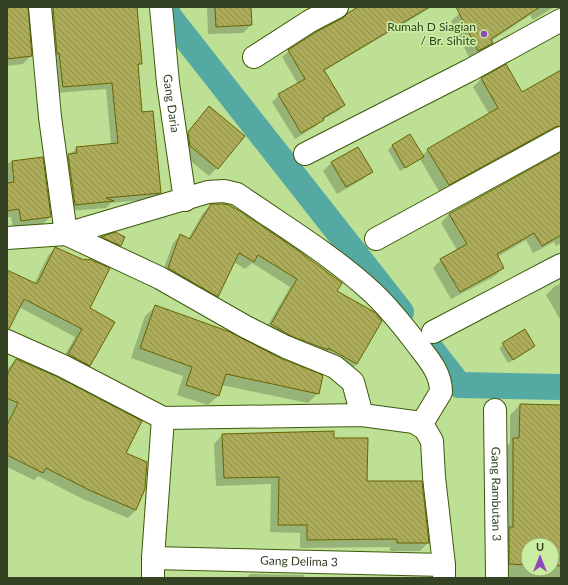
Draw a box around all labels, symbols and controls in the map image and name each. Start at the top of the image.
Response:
place label: Rumah D Siagian / Br. Sihite [387,19,476,48]
marker: Rumah D Siagian / Br. Sihite [479,29,489,39]
street label: Gang Daria [160,74,183,134]
street label: Gang Rambutan 3 [488,447,505,541]
north arrow [520,537,560,577]
text: U [536,540,544,553]
street label: Gang Delima 3 [260,553,338,569]

